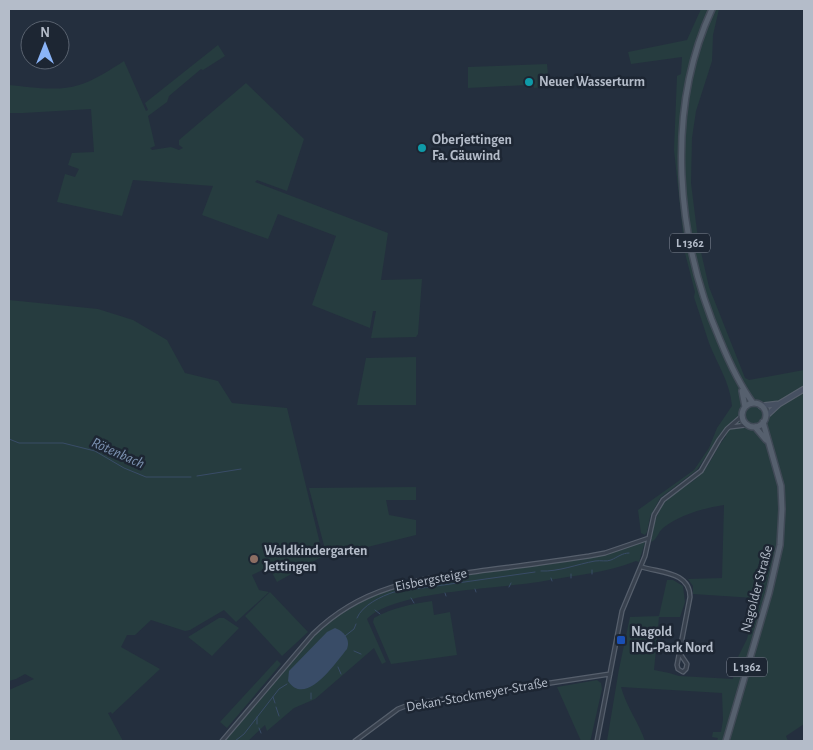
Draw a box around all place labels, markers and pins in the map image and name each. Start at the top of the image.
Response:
place label: Neuer Wasserturm [539,75,645,89]
marker: Neuer Wasserturm [523,76,535,88]
place label: Oberjettingen Fa. Gäuwind [432,133,512,163]
marker: Oberjettingen Fa. Gäuwind [416,142,428,154]
place label: Waldkindergarten Jettingen [264,544,367,574]
marker: Waldkindergarten Jettingen [248,553,260,565]
place label: Nagold ING-Park Nord [631,625,714,655]
marker: Nagold ING-Park Nord [615,634,627,646]

